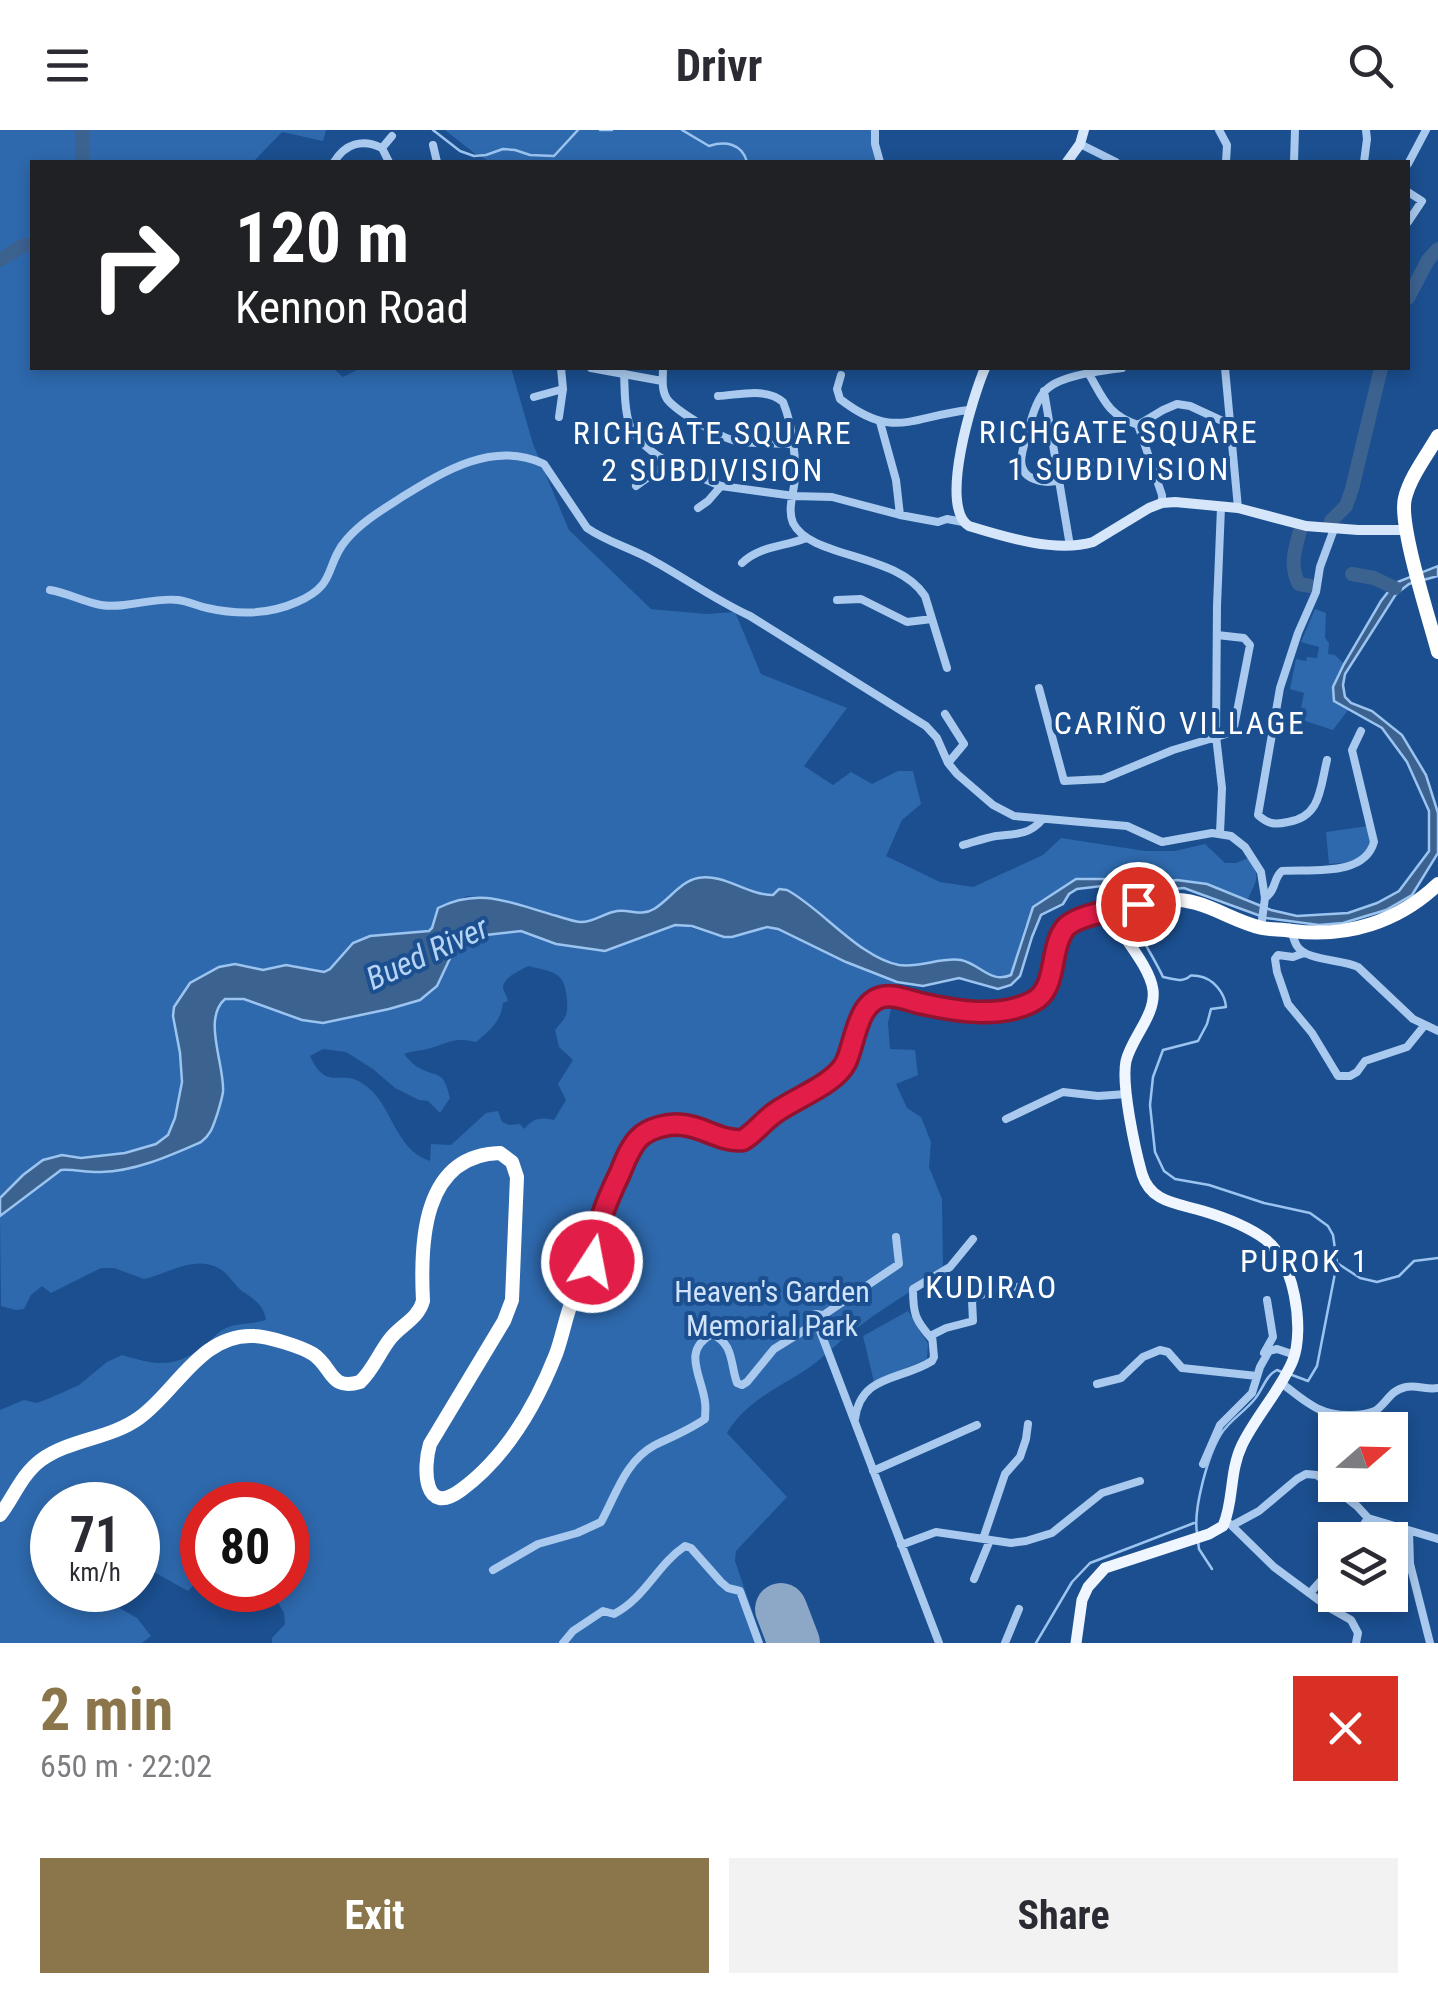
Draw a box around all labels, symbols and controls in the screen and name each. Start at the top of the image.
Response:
icon: menu [40,38,95,93]
icon: search [1343,38,1398,93]
text: Drivr [676,39,762,92]
text: 120 m [235,197,409,279]
icon: right [70,200,200,330]
text: Kennon Road [235,281,469,334]
district label: RICHGATE SQUARE 1 SUBDIVISION [979,413,1259,488]
district label: RICHGATE SQUARE 2 SUBDIVISION [573,414,853,489]
district label: CARIÑO VILLAGE [1054,704,1306,742]
pin [1096,862,1181,947]
icon: arrive [1111,877,1166,932]
water label: Bued River [360,908,495,998]
position arrow [540,1210,644,1314]
district label: PUROK 1 [1240,1242,1370,1280]
district label: KUDIRAO [925,1268,1059,1306]
park label: Heaven's Garden Memorial Park [674,1274,870,1343]
north arrow [1318,1412,1408,1502]
map controls [1318,1412,1408,1612]
speed limit sign: 80 [180,1482,310,1612]
text: 71 [70,1506,120,1564]
button: layers [1318,1522,1408,1612]
text: km/h [69,1558,121,1587]
text: 2 min [40,1674,173,1745]
button: close [1293,1676,1398,1781]
text: 650 m · 22:02 [40,1747,212,1785]
button: Exit [40,1858,709,1973]
button: Share [729,1858,1398,1973]

